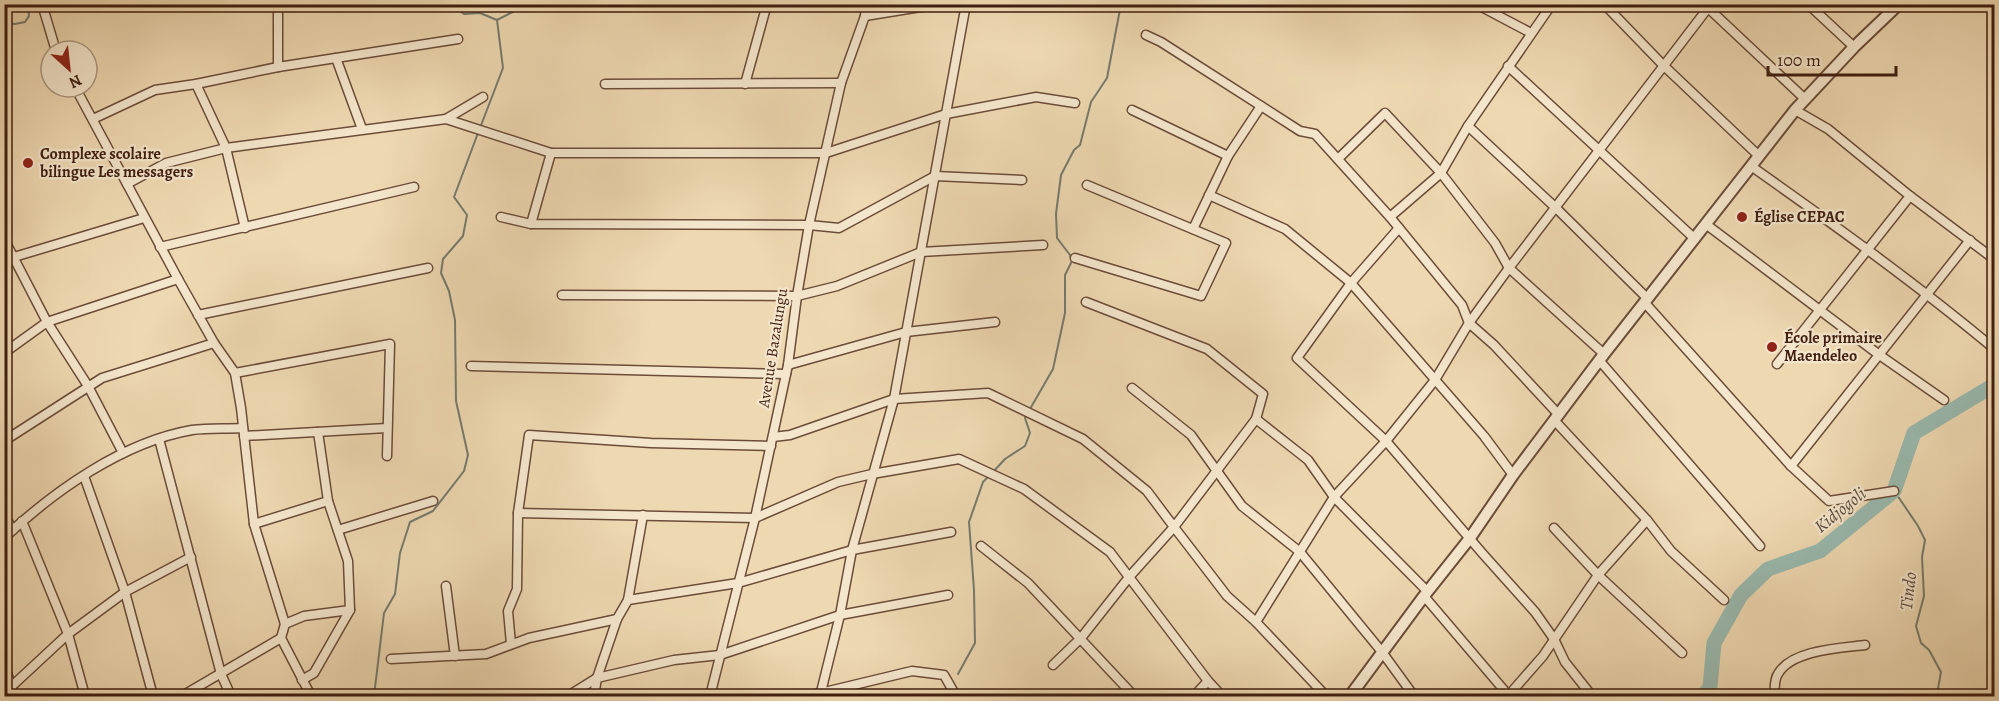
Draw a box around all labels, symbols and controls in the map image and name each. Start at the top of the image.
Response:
north arrow [39,39,99,99]
scale bar [1768,39,1896,77]
text: 100 m [1777,48,1821,72]
text: N [65,69,86,94]
place label: Complexe scolaire bilingue Les messagers [39,143,193,183]
marker: Complexe scolaire bilingue Les messagers [21,156,35,170]
place label: Église CEPAC [1754,206,1845,228]
marker: Église CEPAC [1735,210,1749,224]
street label: Avenue Bazalungu [753,286,793,410]
place label: École primaire Maendeleo [1784,327,1882,367]
marker: École primaire Maendeleo [1765,340,1779,354]
water label: Kidjogoli [1809,482,1871,538]
water label: Tindo [1894,571,1922,611]

